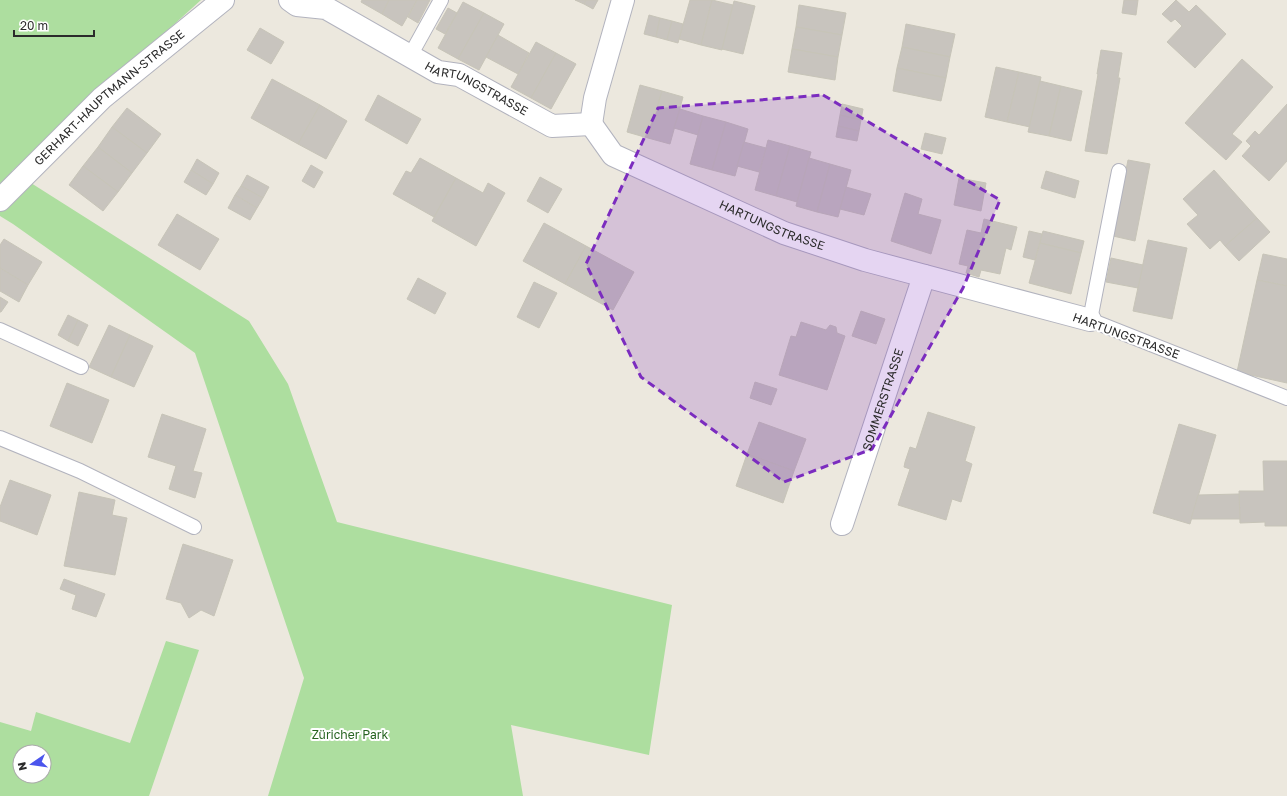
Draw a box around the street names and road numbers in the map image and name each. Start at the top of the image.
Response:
street label: GERHART-HAUPTMANN-STRASSE [31,26,187,168]
street label: HARTUNGSTRASSE [422,58,531,118]
street label: HARTUNGSTRASSE [717,197,827,253]
street label: HARTUNGSTRASSE [1071,309,1182,362]
street label: SOMMERSTRASSE [859,347,906,452]

